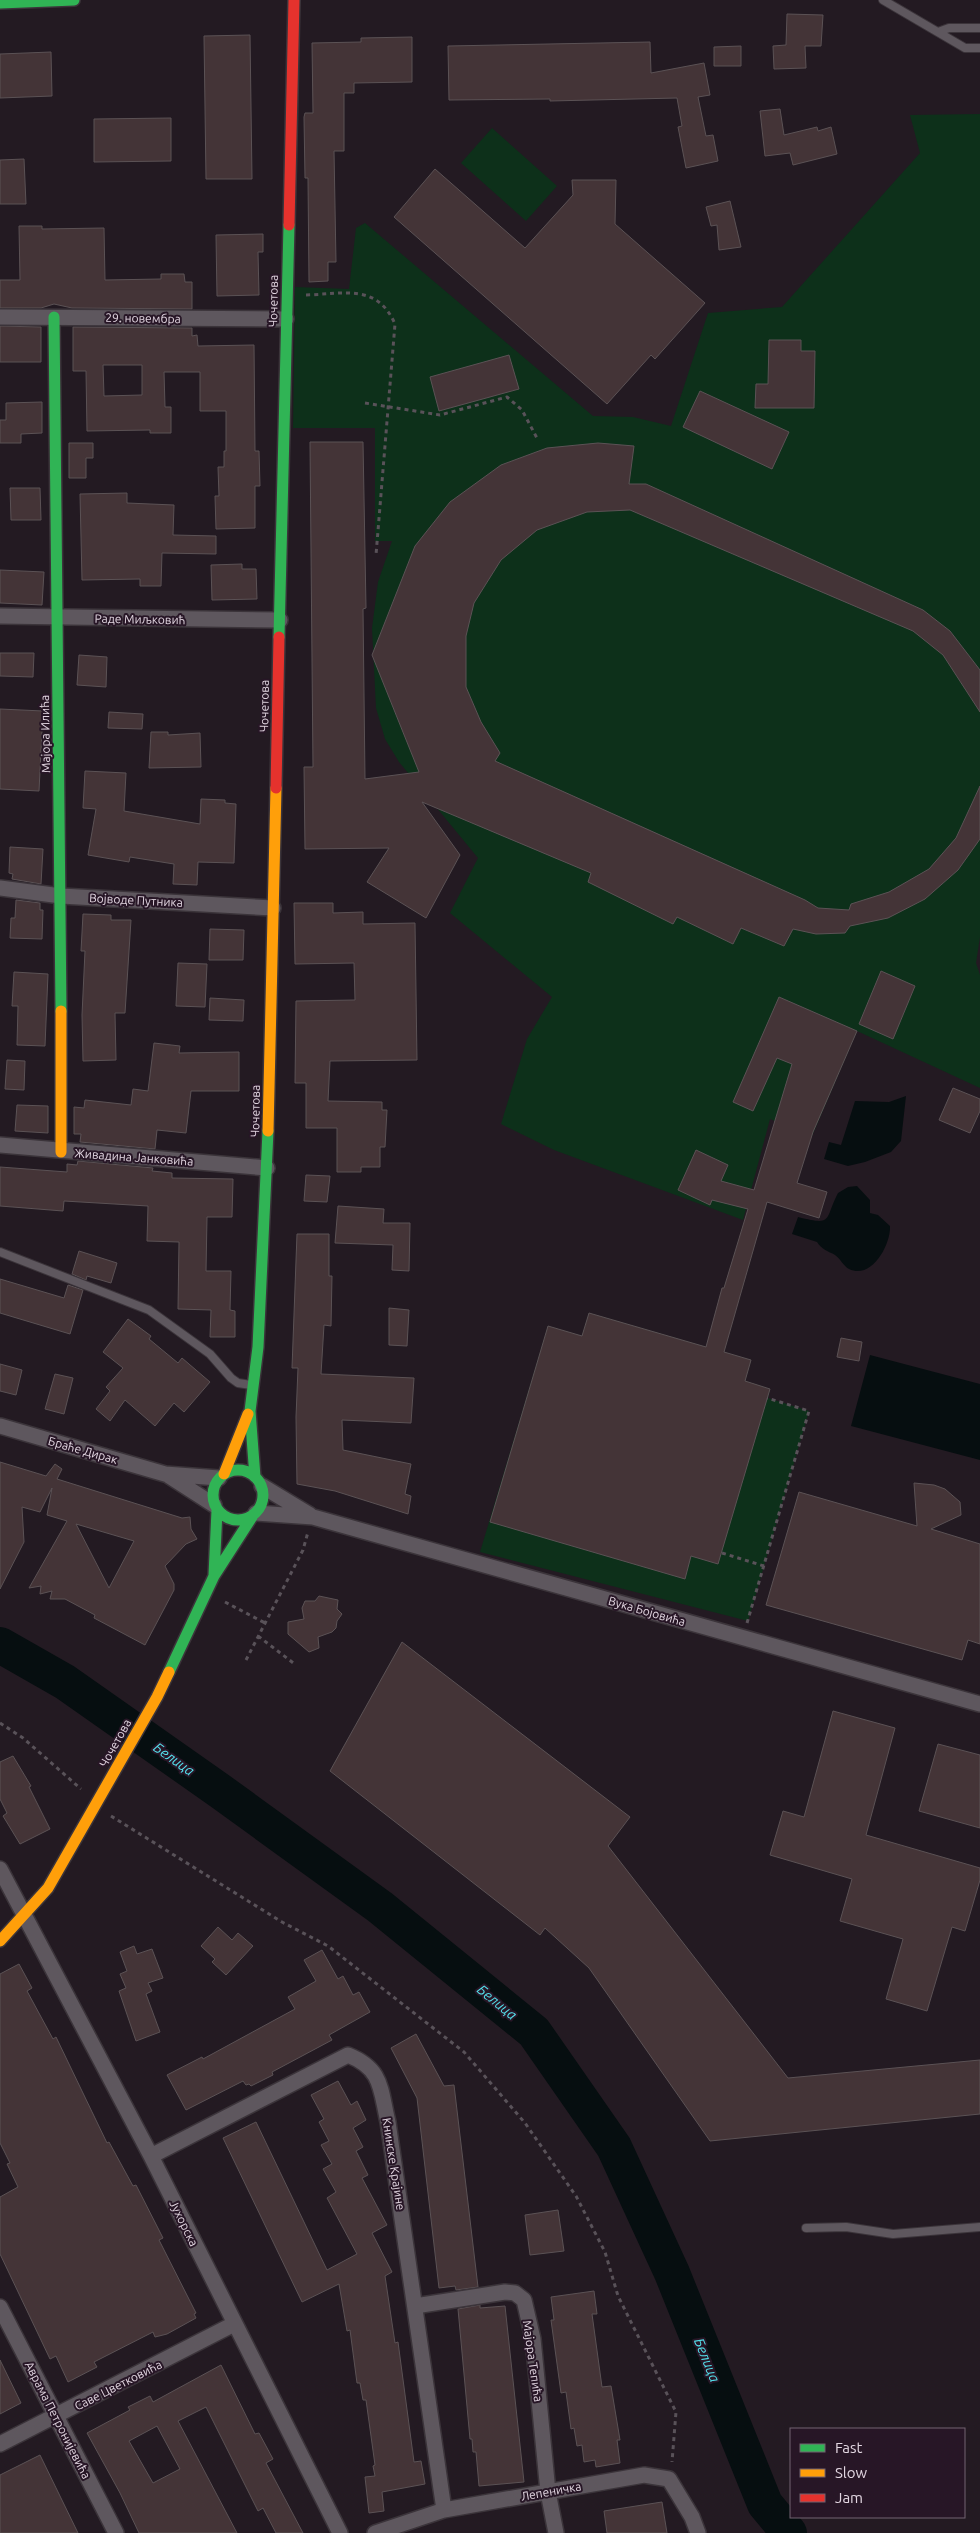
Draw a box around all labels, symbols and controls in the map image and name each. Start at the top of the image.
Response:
street label: Чочетова [266,275,280,327]
street label: 29. новембра [105,311,181,325]
street label: Раде Миљковић [94,612,186,626]
street label: Чочетова [257,680,271,732]
street label: Мајора Илића [38,695,52,773]
street label: Војводе Путника [89,891,183,909]
street label: Чочетова [248,1085,262,1137]
street label: Живадина Јанковића [74,1146,194,1168]
street label: Браће Дирак [47,1434,119,1466]
street label: Вука Бојовића [607,1594,687,1628]
street label: Чочетова [97,1717,133,1769]
water label: Белица [151,1739,198,1779]
water label: Белица [474,1981,520,2023]
street label: Книнске Крајине [380,2117,408,2211]
street label: Јухорска [167,2198,201,2248]
street label: Мајора Тепића [521,2319,545,2403]
water label: Белица [691,2336,723,2385]
street label: Саве Цветковића [72,2357,164,2413]
street label: Аврама Петронијевића [23,2359,93,2481]
legend [790,2428,965,2518]
text: Fast [835,2439,863,2456]
text: Slow [835,2464,868,2481]
street label: Лепеничка [520,2479,582,2503]
text: Jam [835,2489,863,2506]

